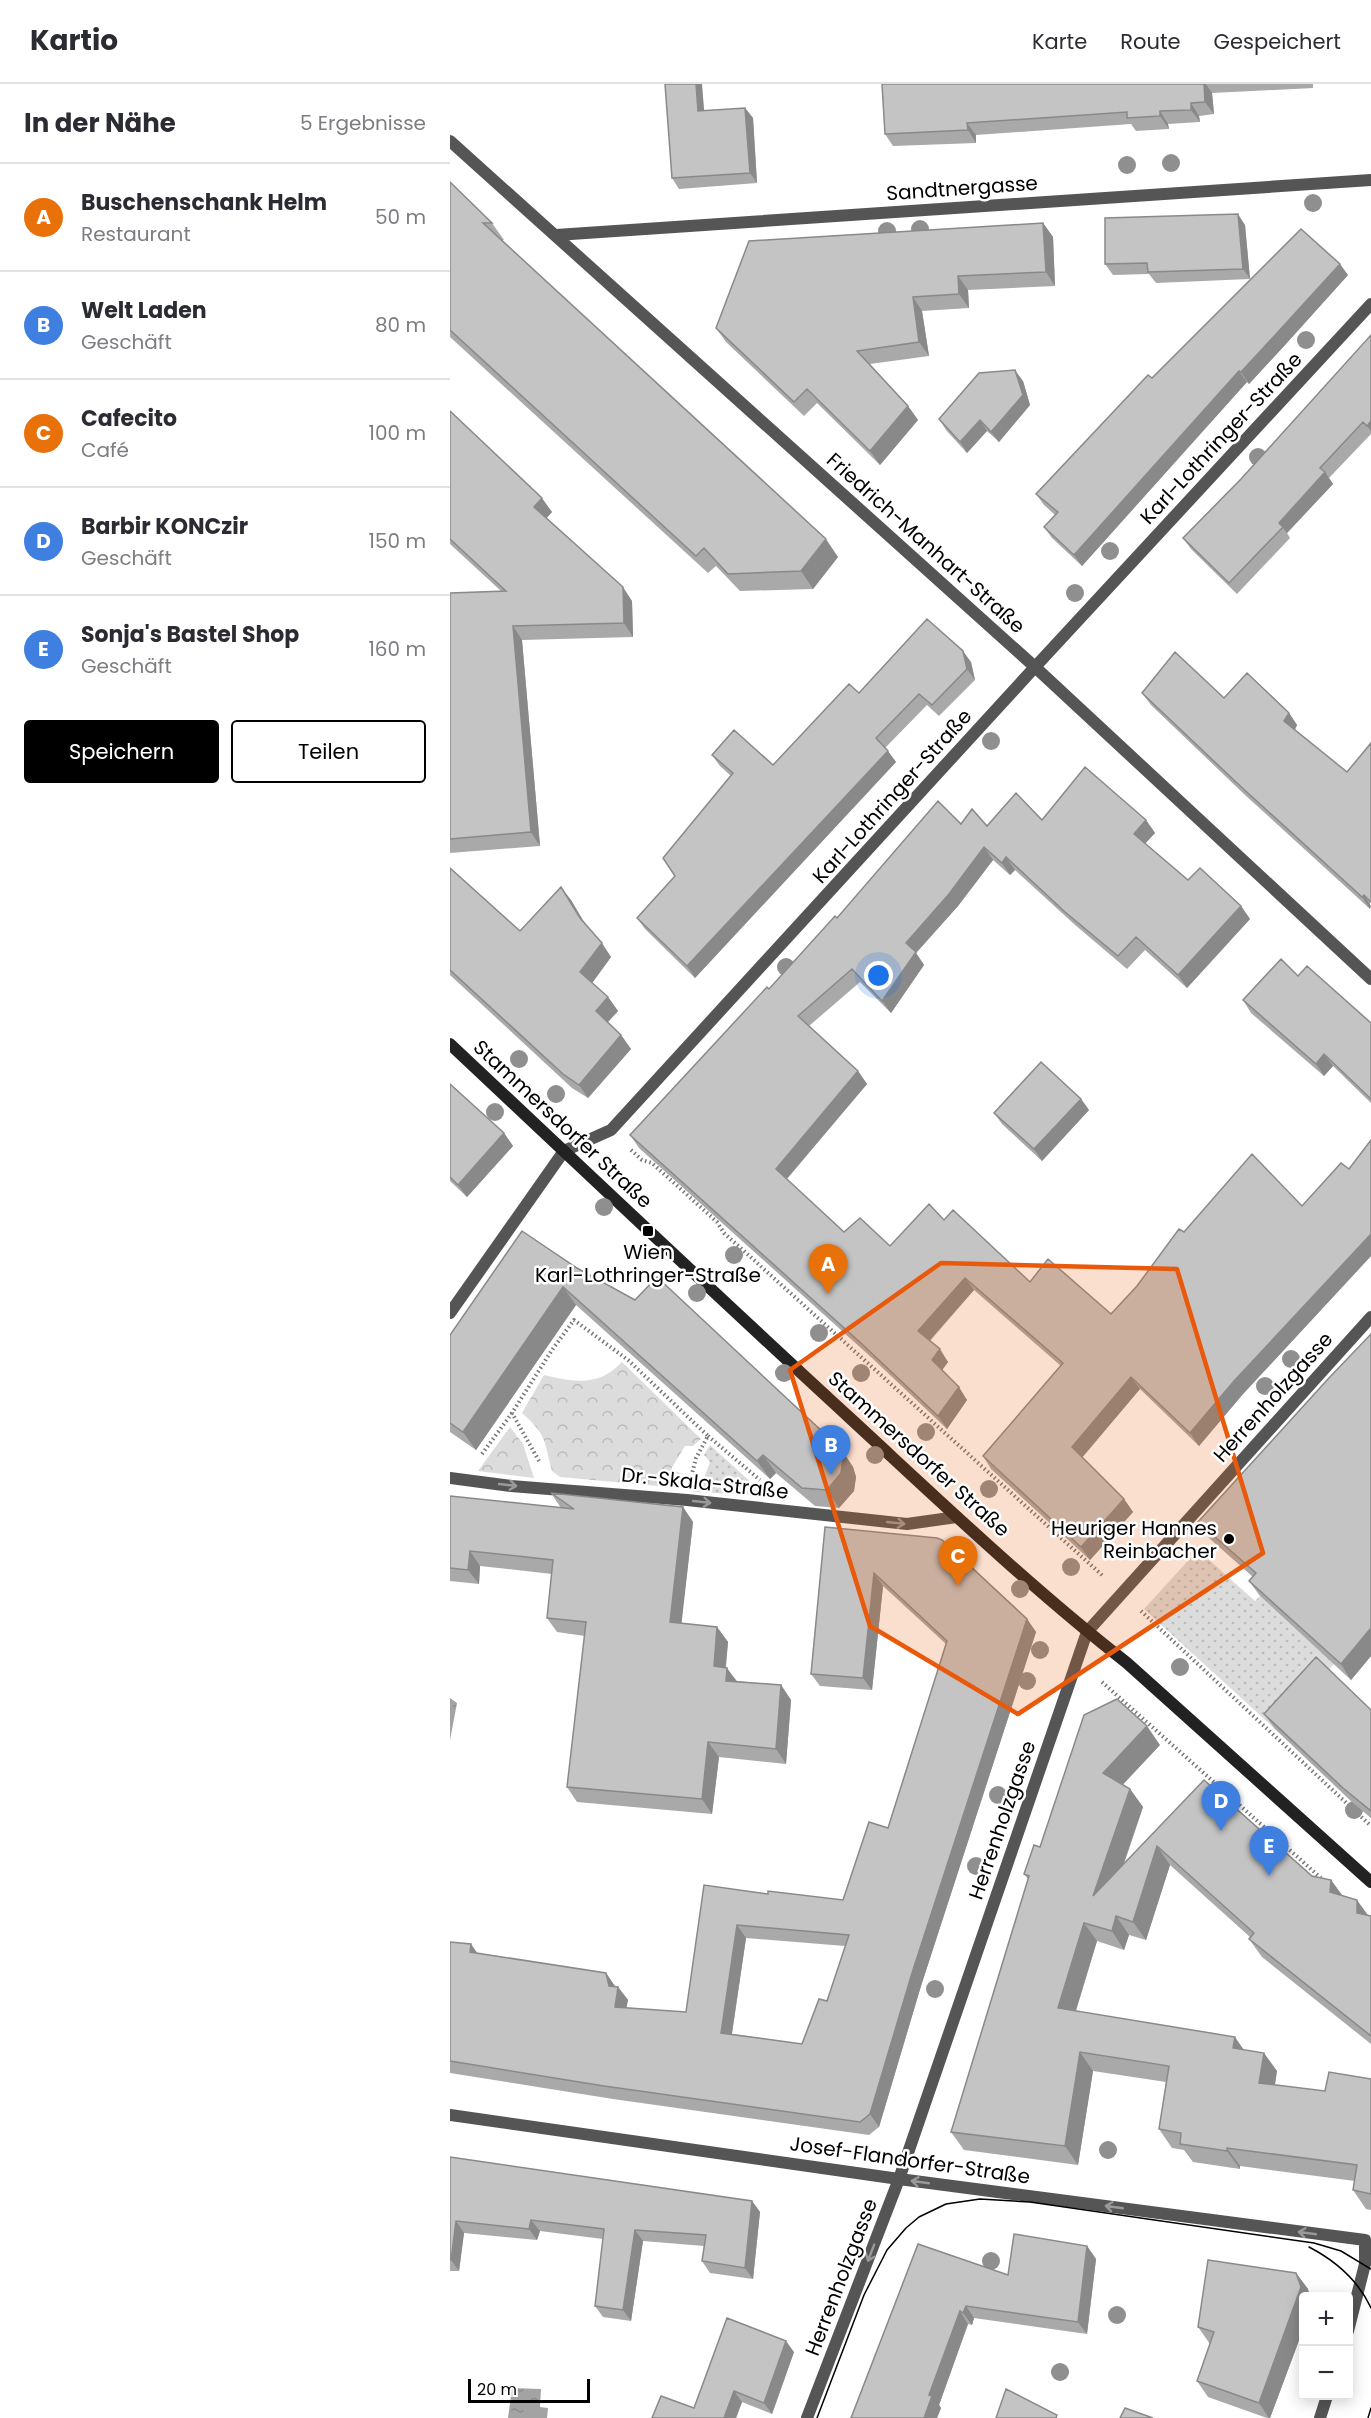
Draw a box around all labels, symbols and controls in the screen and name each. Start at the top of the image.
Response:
text: Kartio [30,21,118,60]
text: Karte [1032,27,1087,56]
text: Route [1120,27,1181,56]
text: Gespeichert [1214,27,1341,56]
text: In der Nähe [24,105,176,141]
text: 5 Ergebnisse [300,109,426,137]
street label: Sandtnergasse [885,169,1039,207]
text: Buschenschank Helm [81,187,327,218]
text: A [36,203,51,231]
text: 50 m [375,203,426,231]
text: Restaurant [81,220,191,248]
text: Welt Laden [81,295,207,326]
text: B [37,311,50,339]
text: 80 m [375,311,426,339]
text: Geschäft [81,328,172,356]
street label: Karl-Lothringer-Straße [1134,346,1308,530]
text: Cafecito [81,403,177,434]
text: C [36,419,51,447]
text: 100 m [369,419,426,447]
text: Café [81,436,129,464]
street label: Friedrich-Manhart-Straße [821,446,1031,640]
text: Barbir KONCzir [81,511,248,542]
text: D [36,527,51,555]
text: 150 m [369,527,426,555]
text: Geschäft [81,544,172,572]
text: Sonja's Bastel Shop [81,619,299,650]
text: E [38,635,49,663]
text: 160 m [368,635,426,663]
text: Geschäft [81,652,172,680]
street label: Karl-Lothringer-Straße [806,703,978,889]
button: Speichern [24,720,219,783]
button: Teilen [231,720,426,783]
your location [864,961,893,990]
street label: Stammersdorfer Straße [467,1033,659,1215]
marker: Wien Karl-Lothringer-Straße [641,1224,655,1238]
place label: Wien Karl-Lothringer-Straße [535,1238,761,1289]
pin: A [808,1244,848,1294]
street label: Herrenholzgasse [1207,1326,1339,1468]
street label: Stammersdorfer Straße [822,1365,1016,1543]
pin: B [812,1426,850,1475]
street label: Dr.-Skala-Straße [620,1460,790,1506]
one-way arrow [498,1480,517,1491]
one-way arrow [692,1497,712,1508]
place label: Heuriger Hannes Reinbacher [1051,1514,1217,1565]
one-way arrow [886,1518,906,1529]
marker: Heuriger Hannes Reinbacher [1222,1532,1236,1546]
pin: C [938,1536,978,1586]
street label: Herrenholzgasse [962,1737,1042,1903]
pin: D [1202,1782,1240,1831]
pin: E [1250,1826,1288,1876]
street label: Josef-Flandorfer-Straße [788,2129,1032,2191]
one-way arrow [911,2176,931,2187]
street label: Herrenholzgasse [798,2194,884,2360]
one-way arrow [1104,2202,1124,2213]
one-way arrow [1298,2227,1317,2238]
one-way arrow [865,2243,876,2262]
map controls [1299,2292,1353,2400]
button: + [1299,2292,1353,2346]
button: − [1299,2346,1353,2400]
scale bar [468,2376,590,2404]
text: 20 m [477,2378,517,2401]

